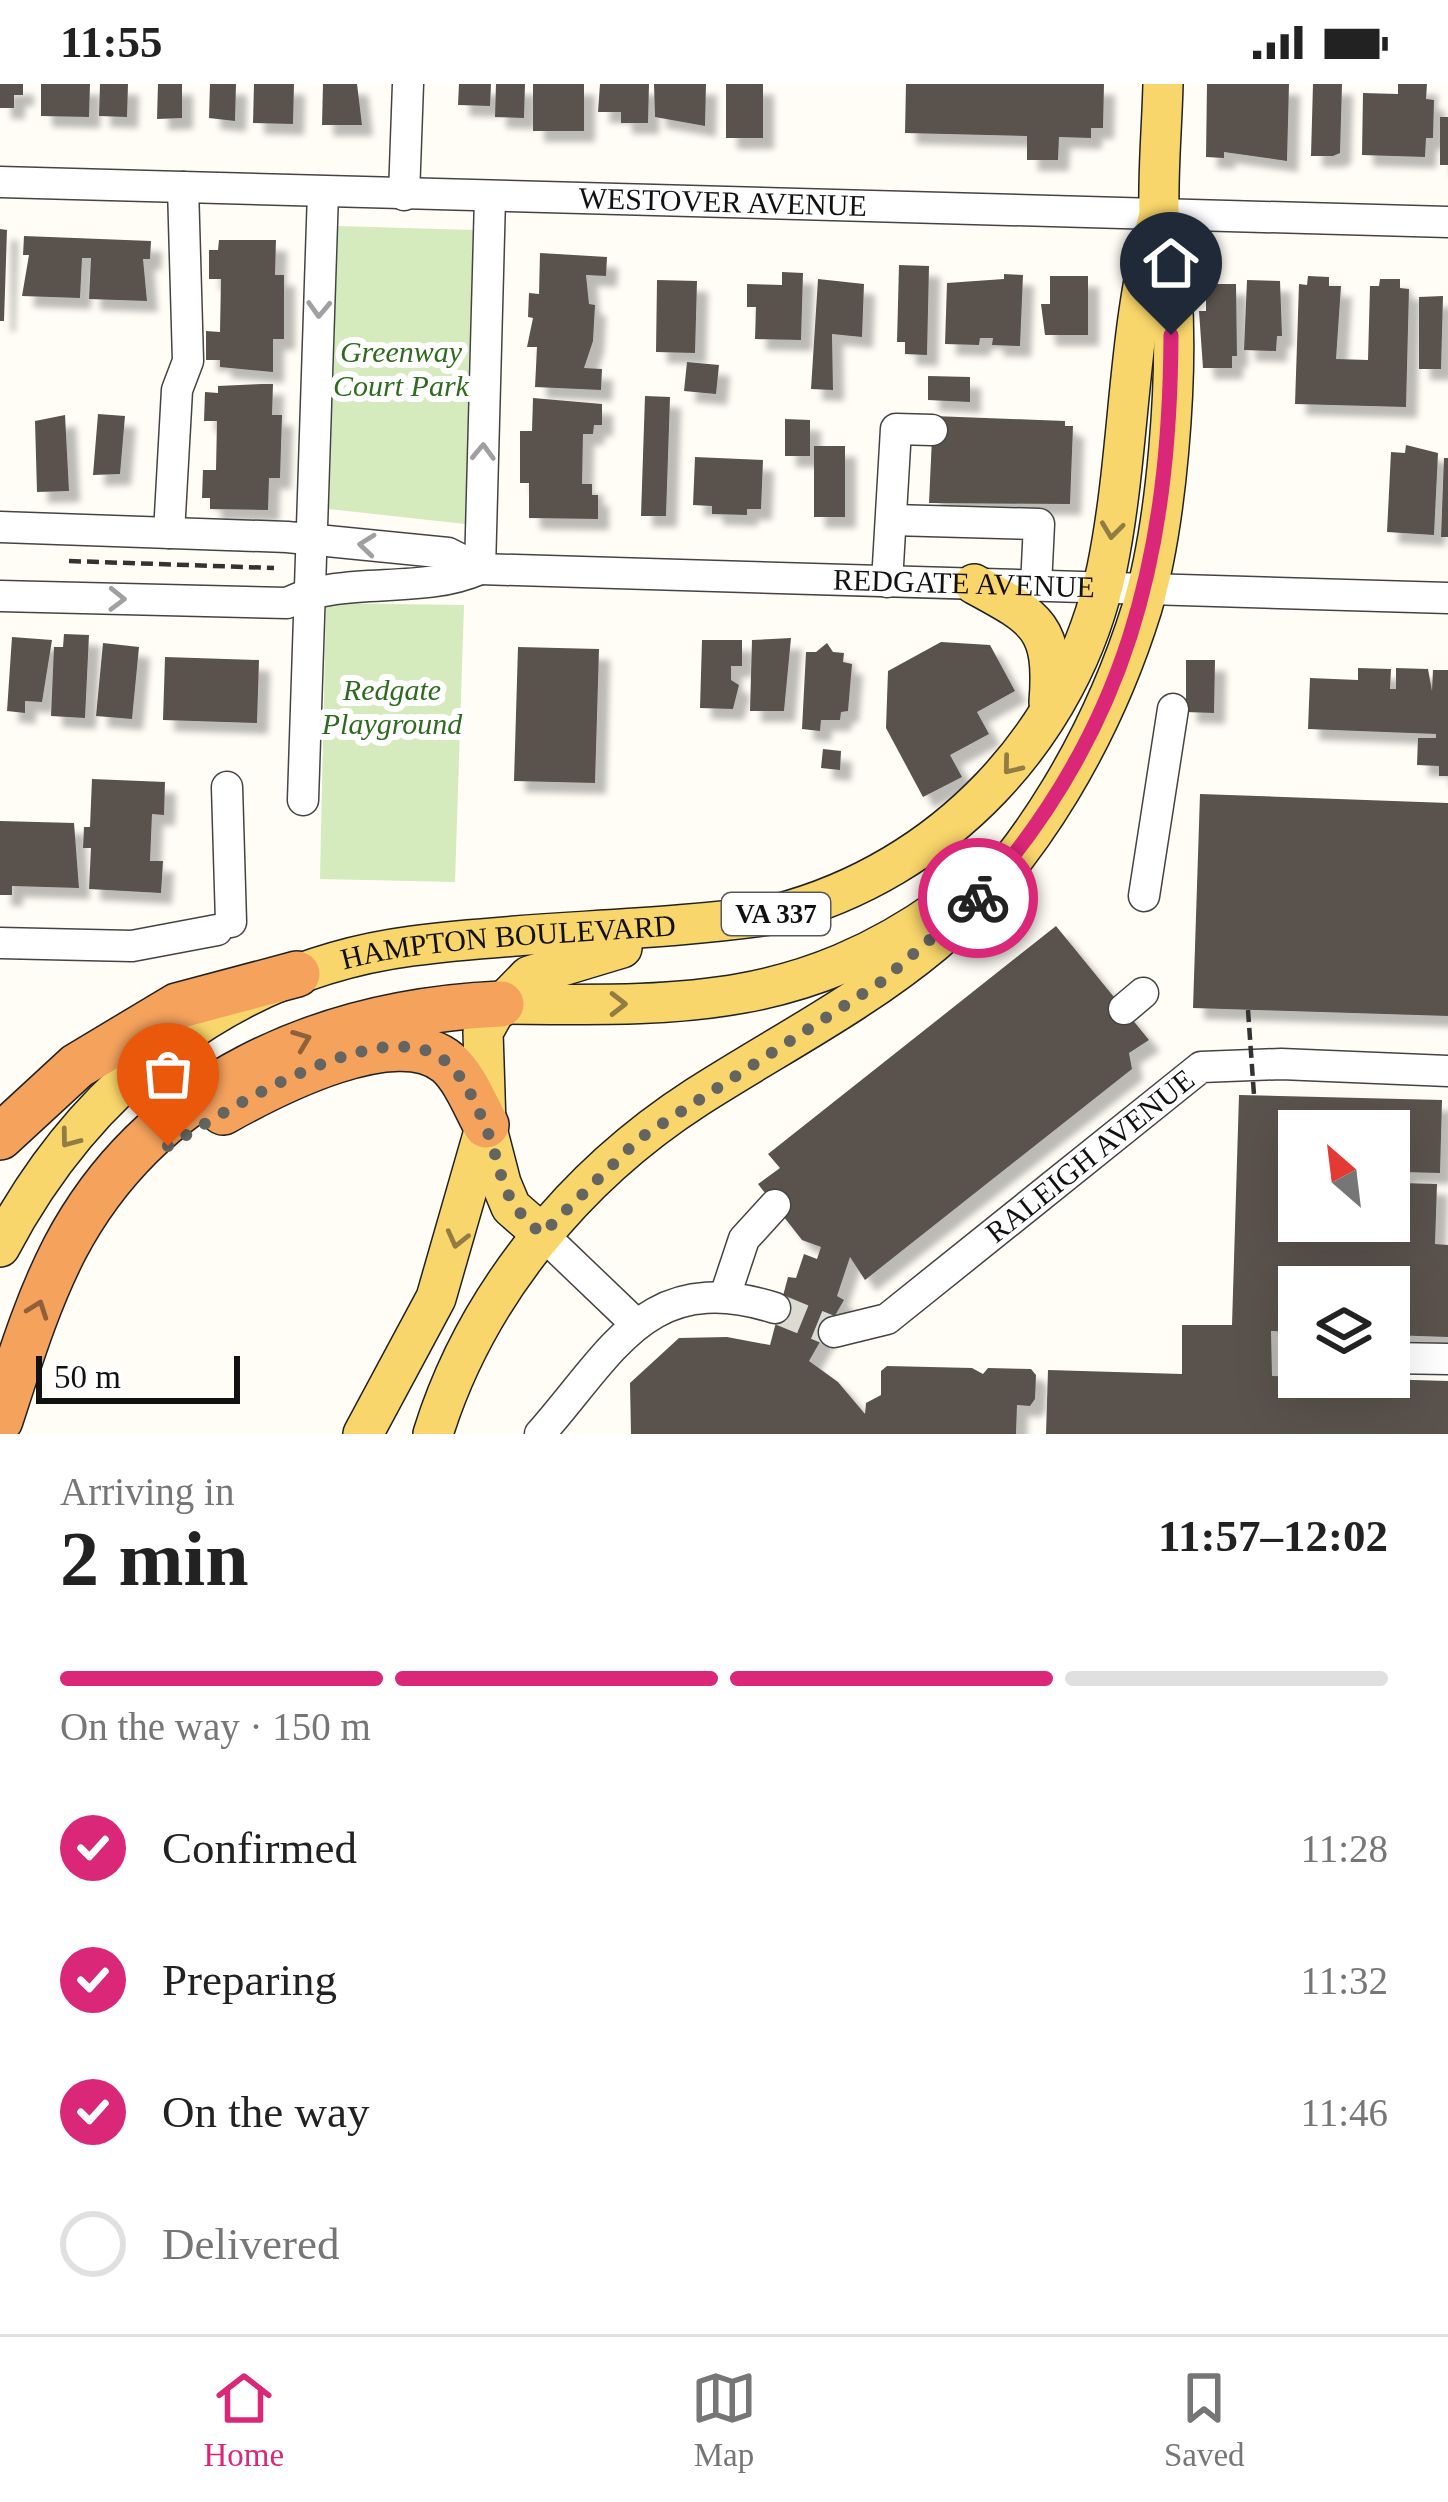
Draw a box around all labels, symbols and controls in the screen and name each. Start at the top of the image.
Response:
text: 11:55 [60,17,163,67]
street label: WESTOVER AVENUE [578,181,867,222]
pin [1120,212,1222,335]
icon: home [1138,230,1204,296]
one-way arrow [306,300,332,319]
park label: Greenway Court Park [333,335,470,402]
one-way arrow [470,442,496,461]
one-way arrow [1100,520,1126,540]
one-way arrow [357,533,376,558]
street label: REDGATE AVENUE [833,563,1096,603]
one-way arrow [108,586,127,612]
park label: Redgate Playground [321,673,463,740]
one-way arrow [1004,752,1025,774]
courier [918,838,1038,958]
icon: bike [945,865,1011,931]
road number: VA 337 [722,893,830,935]
street label: HAMPTON BOULEVARD [337,908,677,976]
one-way arrow [610,991,628,1017]
pin [117,1023,219,1146]
one-way arrow [290,1030,311,1055]
icon: bag [135,1041,201,1107]
street label: RALEIGH AVENUE [979,1062,1200,1249]
north arrow [1278,1110,1410,1242]
map controls [1278,1110,1410,1398]
one-way arrow [62,1126,84,1148]
one-way arrow [446,1228,471,1248]
button: layers [1278,1266,1410,1398]
one-way arrow [24,1300,48,1321]
scale bar [36,1350,240,1403]
text: 50 m [54,1359,121,1395]
text: Arriving in [60,1470,234,1513]
text: 11:57–12:02 [1158,1511,1388,1561]
text: 2 min [60,1515,249,1602]
text: On the way · 150 m [60,1705,371,1748]
icon: check [60,1815,126,1881]
text: Confirmed [162,1823,357,1873]
text: 11:28 [1301,1827,1388,1870]
icon: check [60,1947,126,2013]
text: Preparing [162,1955,337,2005]
text: 11:32 [1301,1959,1388,2002]
icon: check [60,2079,126,2145]
text: On the way [162,2087,369,2137]
text: 11:46 [1301,2091,1388,2134]
text: Delivered [162,2219,339,2269]
tab: Home [203,2365,284,2474]
tab: Map [691,2365,757,2474]
tab: Saved [1164,2365,1245,2474]

